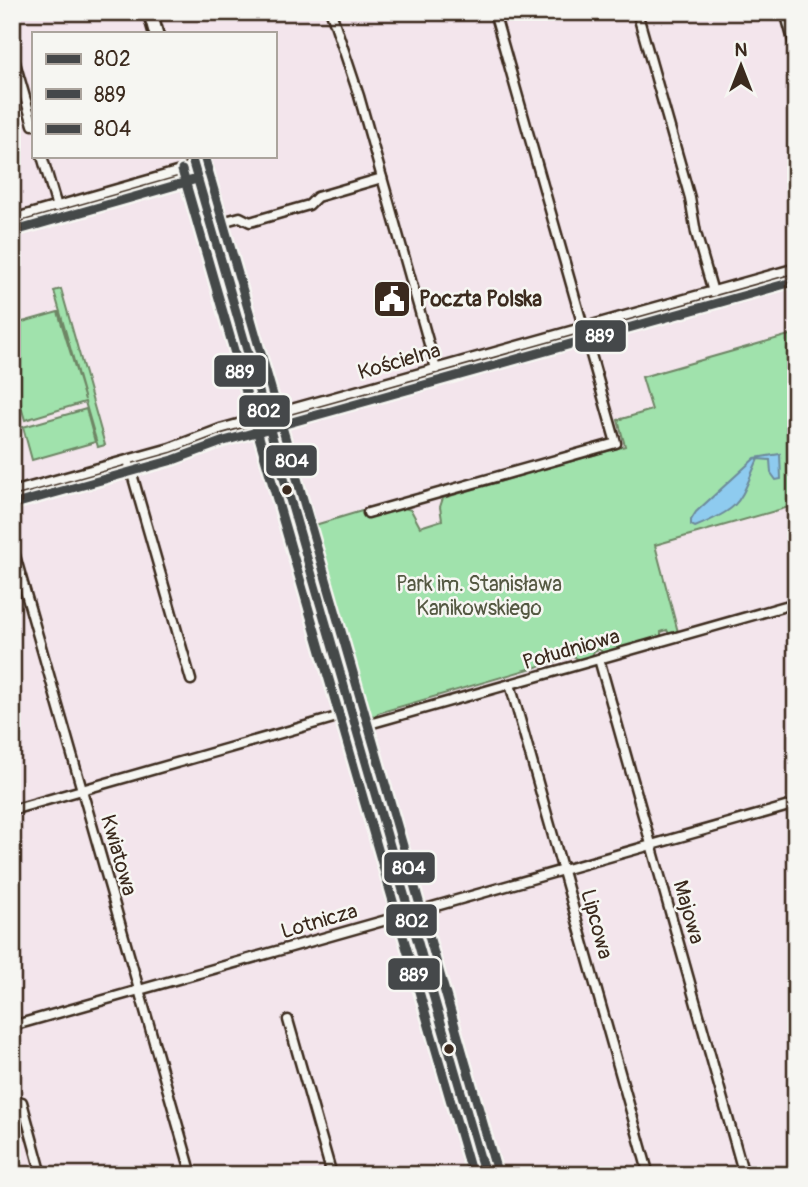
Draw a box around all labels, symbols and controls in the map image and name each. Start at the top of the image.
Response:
legend [32,32,276,158]
north arrow [706,32,776,102]
text: N [735,38,748,62]
text: 802 [94,46,131,73]
text: 889 [94,82,126,109]
text: 804 [94,116,131,143]
public building icon: Poczta Polska [371,278,413,320]
place label: Poczta Polska [419,286,542,313]
line badge: 889 [574,319,627,353]
text: 889 [586,324,615,348]
street label: Kościelna [355,337,444,386]
line badge: 889 [213,354,267,388]
text: 889 [226,360,255,384]
line badge: 802 [238,394,291,428]
text: 802 [247,399,281,423]
line badge: 804 [265,444,318,477]
text: 804 [275,449,309,473]
unlabelled marker [280,483,294,497]
park label: Park im. Stanisława Kanikowskiego [396,571,562,622]
street label: Południowa [520,623,623,676]
street label: Kwiatowa [94,811,143,899]
line badge: 804 [383,851,436,884]
text: 804 [392,856,426,880]
street label: Majowa [667,877,710,947]
street label: Lipcowa [574,886,619,962]
street label: Lotnicza [278,898,361,945]
line badge: 802 [385,903,438,937]
text: 802 [395,909,429,933]
line badge: 889 [387,957,441,991]
text: 889 [400,963,429,987]
unlabelled marker [442,1042,456,1056]

